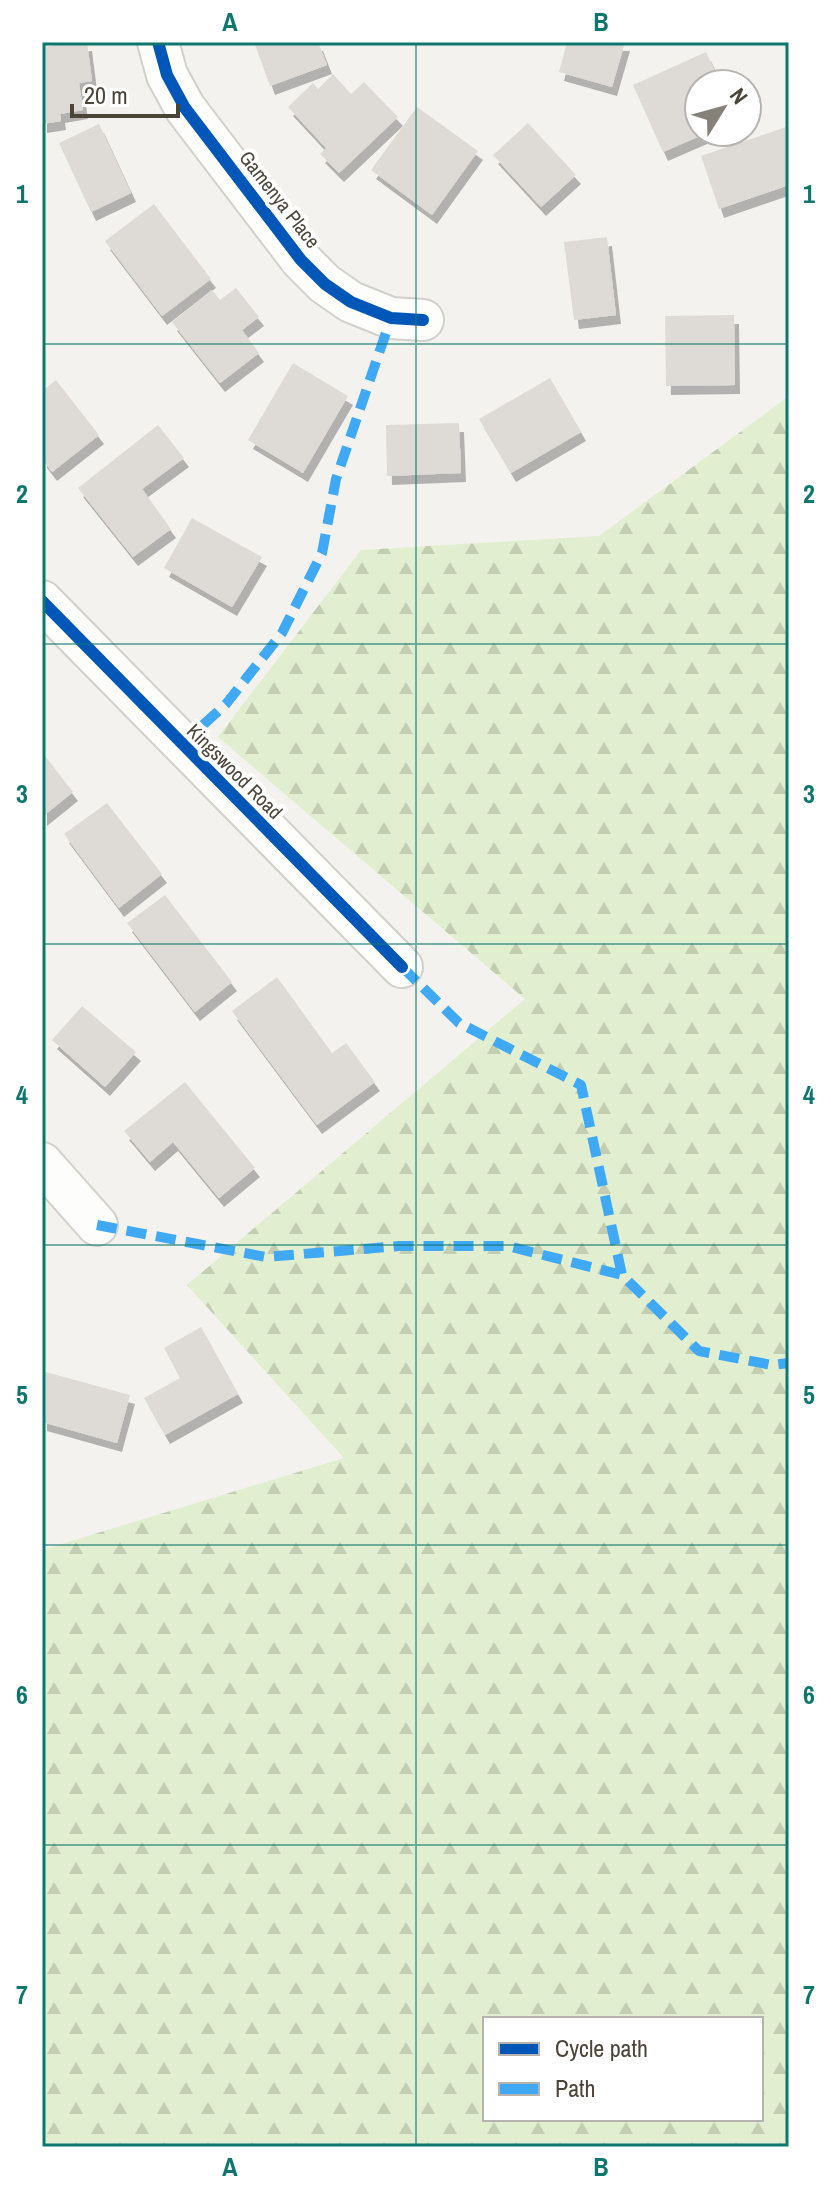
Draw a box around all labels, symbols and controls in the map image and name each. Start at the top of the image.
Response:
text: A [222,4,238,39]
text: B [593,4,609,39]
scale bar [72,68,178,118]
north arrow [683,68,763,148]
text: 20 m [84,79,128,111]
text: N [723,82,755,110]
street label: Gamenya Place [233,145,327,253]
text: 1 [16,176,28,211]
text: 1 [803,176,815,211]
text: 2 [16,476,28,511]
text: 2 [803,476,815,511]
street label: Kingswood Road [181,717,289,825]
text: 3 [16,776,28,811]
text: 3 [803,776,815,811]
text: 4 [16,1077,28,1112]
text: 4 [803,1077,815,1112]
text: 5 [16,1377,28,1412]
text: 5 [803,1377,815,1412]
text: 6 [16,1677,28,1712]
text: 6 [803,1677,815,1712]
text: 7 [16,1977,28,2012]
text: 7 [803,1977,815,2012]
legend [483,2017,763,2121]
text: Cycle path [555,2032,648,2064]
text: Path [555,2072,596,2104]
text: A [222,2149,238,2184]
text: B [593,2149,609,2184]

